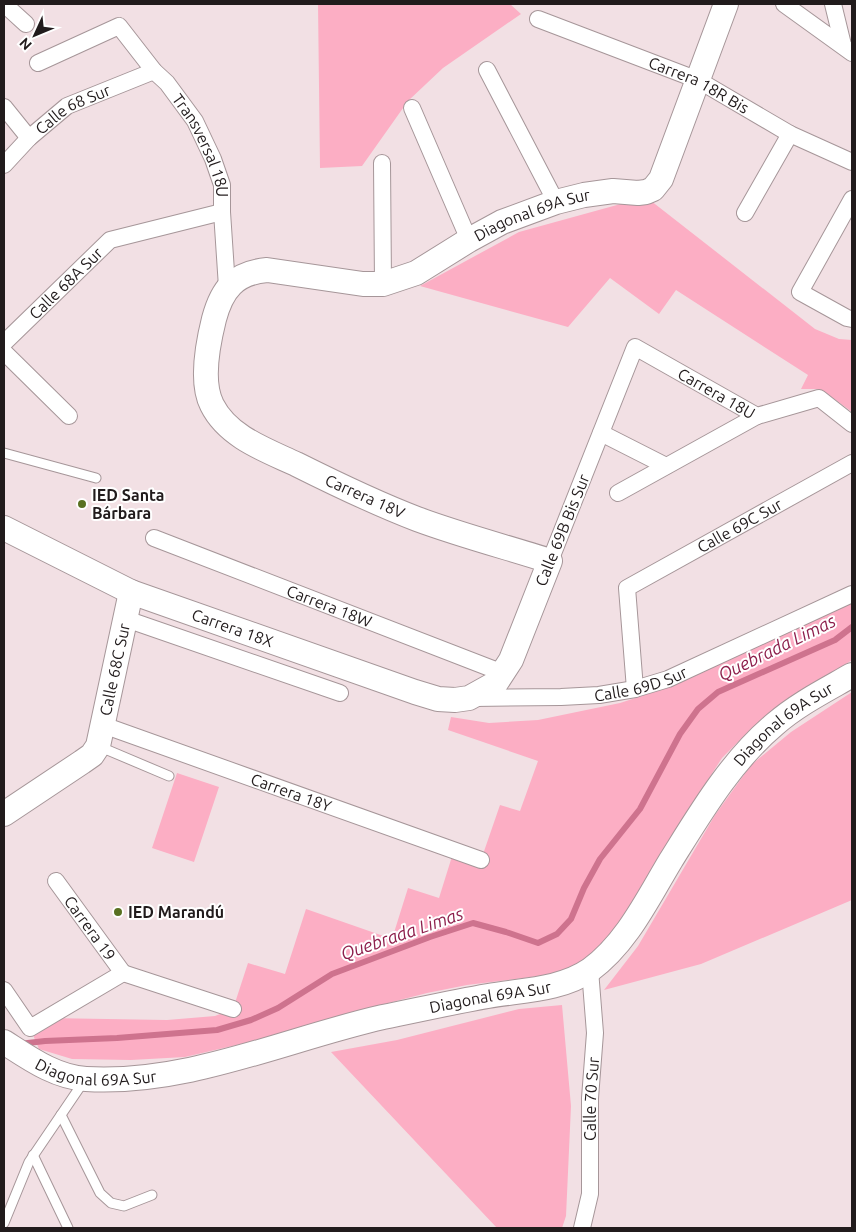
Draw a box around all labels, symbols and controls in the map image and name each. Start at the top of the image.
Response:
north arrow [10,10,60,60]
text: N [16,35,35,53]
street label: Carrera 18R Bis [646,53,752,117]
street label: Calle 68 Sur [32,81,113,138]
street label: Transversal 18U [169,90,231,197]
street label: Diagonal 69A Sur [471,185,591,245]
street label: Calle 68A Sur [25,244,106,323]
street label: Carrera 18U [675,364,758,422]
street label: Carrera 18V [322,470,408,522]
street label: Calle 69B Bis Sur [531,471,593,589]
place label: IED Santa Bárbara [92,486,164,522]
street label: Calle 69C Sur [694,495,785,556]
marker: IED Santa Bárbara [76,498,88,510]
street label: Carrera 18W [284,581,375,631]
street label: Carrera 18X [190,605,276,650]
water label: Quebrada Limas [714,610,839,685]
street label: Calle 68C Sur [96,622,133,717]
street label: Calle 69D Sur [593,663,690,705]
street label: Diagonal 69A Sur [730,679,836,769]
street label: Carrera 18Y [249,770,335,815]
street label: Carrera 19 [61,892,120,964]
place label: IED Marandú [128,903,224,921]
water label: Quebrada Limas [338,903,466,964]
marker: IED Marandú [112,906,124,918]
street label: Diagonal 69A Sur [428,977,553,1016]
street label: Diagonal 69A Sur [32,1055,157,1089]
street label: Calle 70 Sur [581,1056,602,1141]

